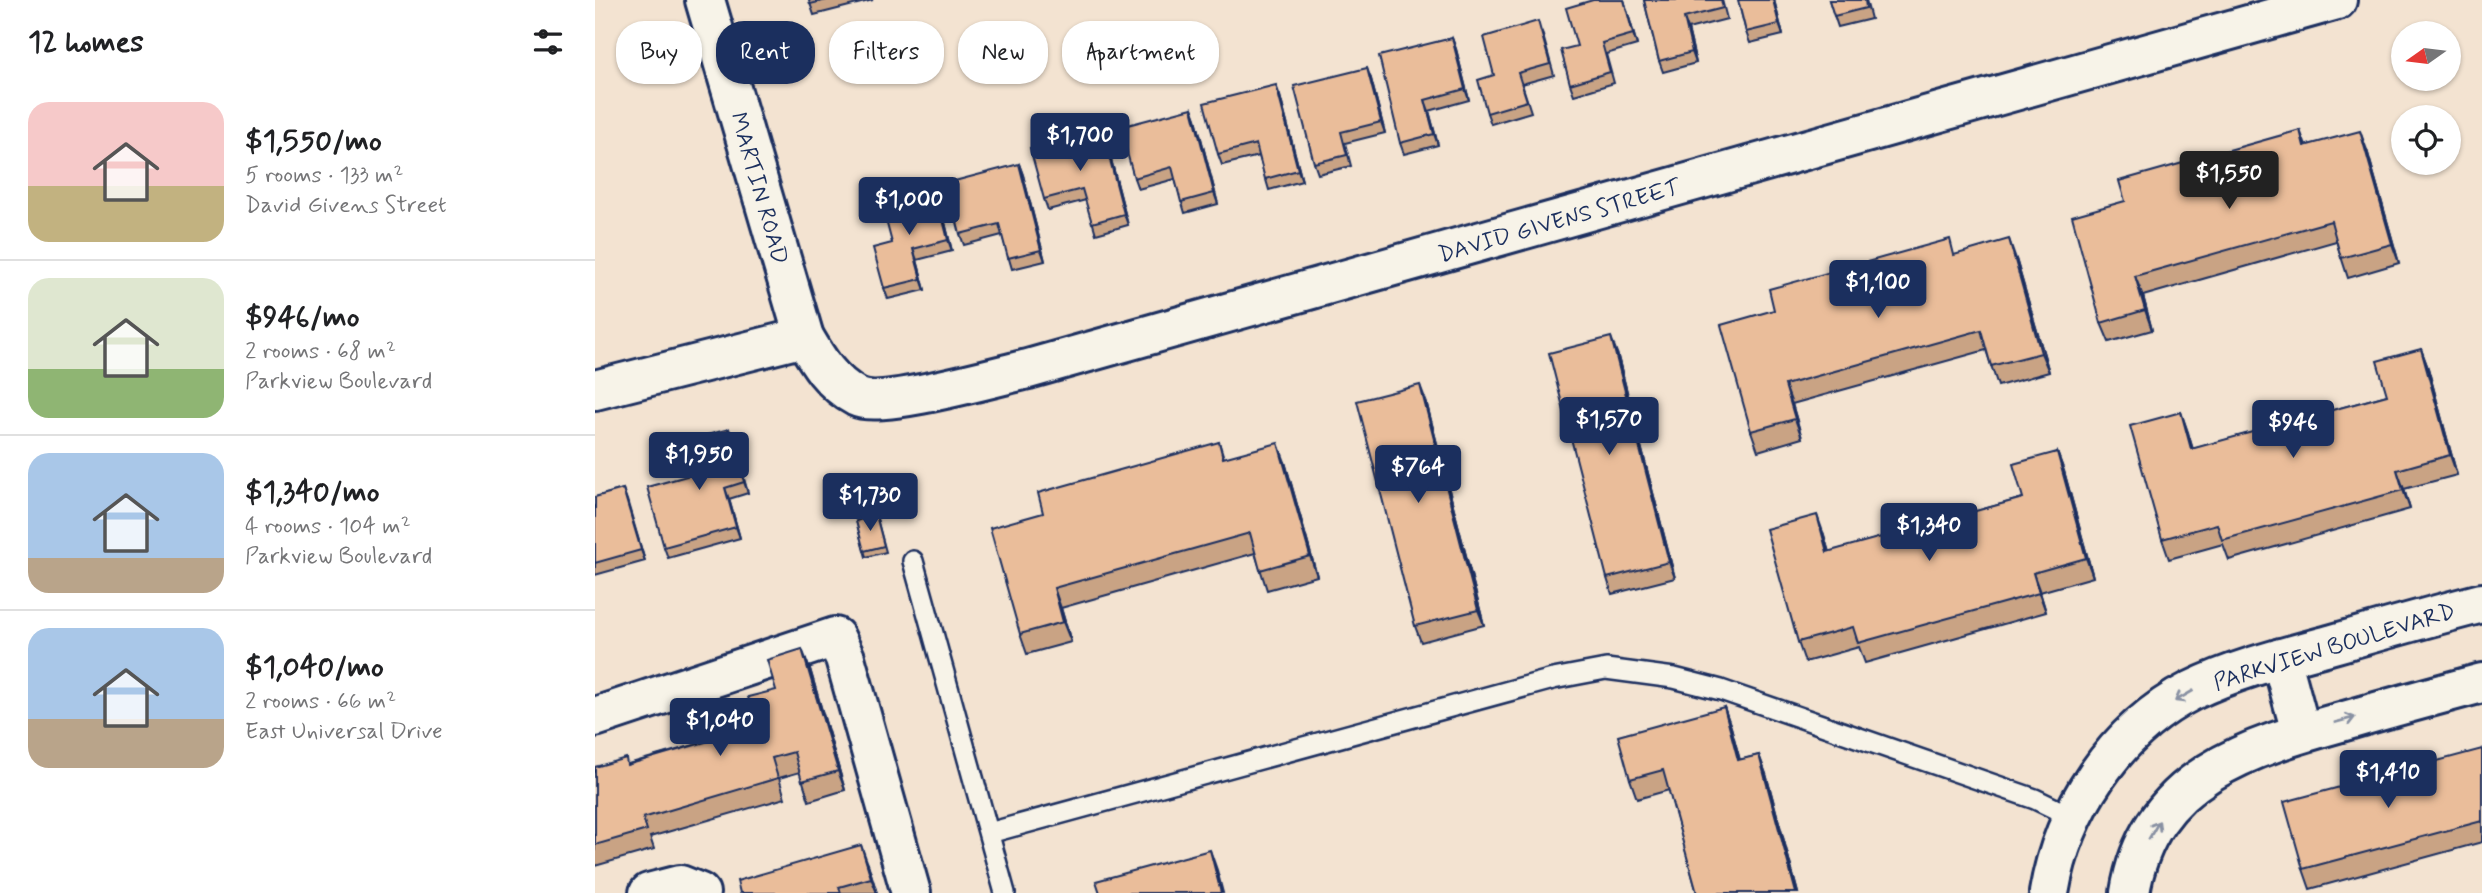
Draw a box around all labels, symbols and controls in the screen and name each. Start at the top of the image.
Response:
chip: Buy [616,21,702,84]
chip: Rent [716,21,815,84]
chip: Filters [829,21,944,84]
chip: New [958,21,1048,84]
chip: Apartment [1062,21,1219,84]
north arrow [2391,21,2461,91]
map controls [2391,21,2461,175]
text: 12 homes [28,23,144,62]
icon: filters [529,23,567,61]
button: locate [2391,105,2461,175]
street label: MARTIN ROAD [722,109,794,268]
pin: $1,700 [1023,114,1137,173]
text: $1,700 [1046,121,1114,151]
text: $1,550/mo [245,122,382,161]
icon: home [84,130,168,214]
pin: $1,550 [2172,152,2286,211]
text: $1,550 [2196,159,2262,189]
text: 5 rooms · 133 m² [245,161,404,191]
street label: DAVID GIVENS STREET [1435,173,1685,271]
pin: $1,000 [852,177,966,237]
text: $1,000 [875,185,943,215]
text: David Givens Street [245,191,447,221]
pin: $1,100 [1821,260,1935,320]
text: $1,100 [1845,268,1911,298]
text: $946/mo [245,298,360,337]
icon: home [84,306,168,390]
text: 2 rooms · 68 m² [245,337,396,367]
text: Parkview Boulevard [245,367,432,397]
pin: $1,570 [1552,398,1666,457]
pin: $946 [2252,400,2334,460]
text: $1,570 [1576,405,1642,435]
text: $946 [2268,408,2318,438]
pin: $1,950 [642,433,756,492]
text: $1,950 [665,440,733,470]
pin: $764 [1377,446,1459,505]
text: $764 [1391,453,1445,483]
text: $1,340/mo [245,473,379,512]
pin: $1,730 [813,474,927,533]
icon: home [84,481,168,565]
text: $1,730 [839,481,901,511]
pin: $1,340 [1872,504,1986,563]
text: $1,340 [1897,511,1961,541]
text: 4 rooms · 104 m² [245,512,411,542]
text: Parkview Boulevard [245,542,432,572]
street label: PARKVIEW BOULEVARD [2210,597,2459,699]
text: $1,040/mo [245,648,384,687]
icon: home [84,656,168,740]
text: 2 rooms · 66 m² [245,687,396,717]
one-way arrow [2174,689,2194,703]
pin: $1,040 [663,698,777,758]
text: $1,040 [686,706,754,736]
one-way arrow [2334,713,2356,726]
text: East Universal Drive [245,717,443,747]
pin: $1,410 [2331,750,2445,810]
text: $1,410 [2356,758,2420,788]
one-way arrow [2147,820,2161,840]

